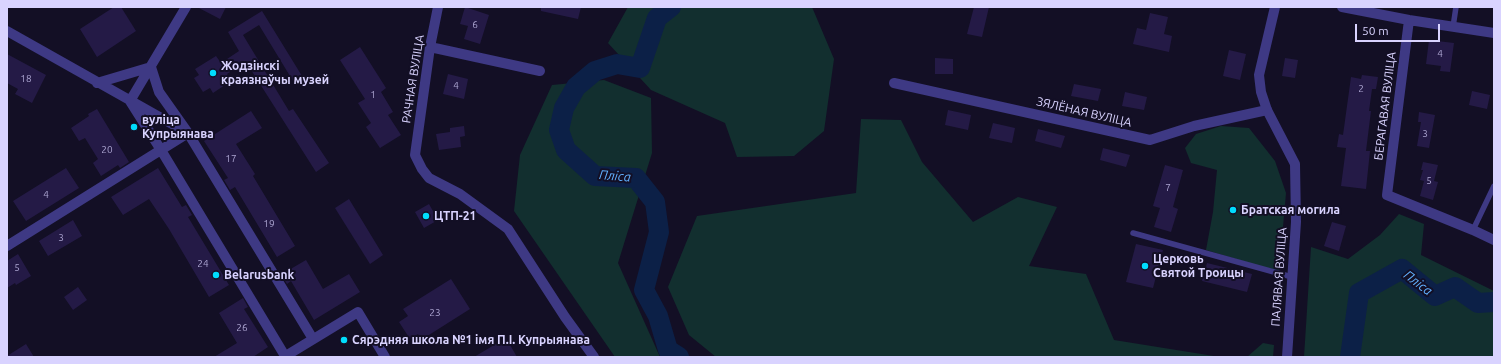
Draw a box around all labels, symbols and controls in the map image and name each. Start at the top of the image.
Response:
scale bar [1357,16,1442,42]
house number: 6 [472,19,478,31]
text: 50 m [1362,24,1389,37]
street label: РАЧНАЯ ВУЛІЦА [399,34,427,124]
house number: 4 [1437,48,1443,60]
street label: БЕРАГАВАЯ ВУЛІЦА [1371,51,1399,161]
place label: Жодзінскі краязнаўчы музей [221,59,329,87]
marker: Жодзінскі краязнаўчы музей [208,68,218,78]
house number: 18 [20,73,32,85]
house number: 4 [453,80,459,92]
house number: 2 [1358,83,1364,95]
house number: 1 [370,89,376,101]
street label: ЗЯЛЁНАЯ ВУЛІЦА [1035,94,1133,130]
place label: вуліца Купрыянава [142,113,214,141]
marker: вуліца Купрыянава [129,122,139,132]
house number: 3 [1422,128,1428,140]
house number: 20 [101,144,113,156]
house number: 17 [225,153,237,165]
water label: Пліса [598,167,632,185]
house number: 5 [1426,175,1432,187]
house number: 7 [1165,182,1171,194]
house number: 4 [43,189,49,201]
place label: Братская могила [1241,203,1340,217]
marker: Братская могила [1228,205,1238,215]
place label: ЦТП-21 [434,209,476,223]
marker: ЦТП-21 [421,211,431,221]
house number: 19 [263,218,275,230]
street label: ПАЛЯВАЯ ВУЛІЦА [1268,227,1290,327]
house number: 3 [58,232,64,244]
place label: Церковь Святой Троицы [1153,252,1244,280]
house number: 24 [197,258,209,270]
marker: Церковь Святой Троицы [1140,261,1150,271]
house number: 5 [14,262,20,274]
water label: Пліса [1401,267,1435,299]
place label: Belarusbank [224,268,294,282]
marker: Belarusbank [211,270,221,280]
house number: 23 [429,307,441,319]
house number: 26 [236,322,248,334]
place label: Сярэдняя школа №1 імя П.І. Купрыянава [352,333,590,347]
marker: Сярэдняя школа №1 імя П.І. Купрыянава [339,335,349,345]

